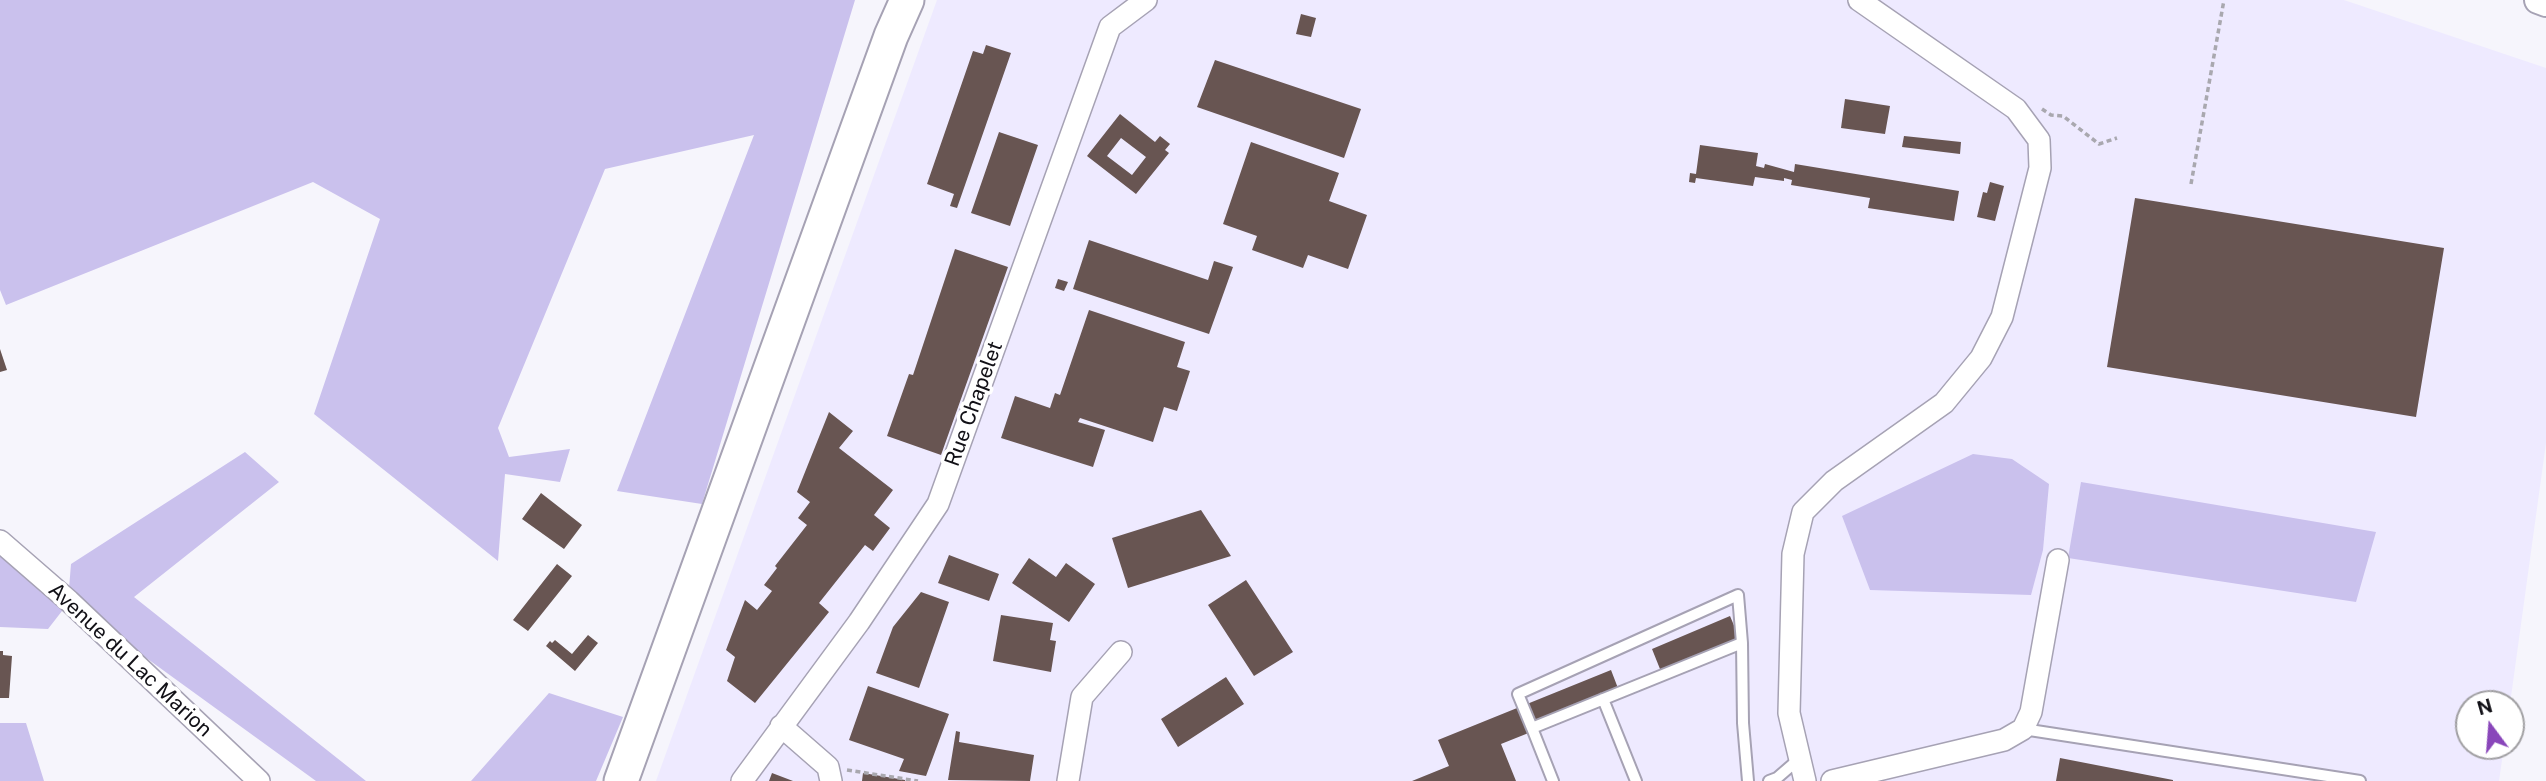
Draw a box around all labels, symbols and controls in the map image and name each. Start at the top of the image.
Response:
street label: Rue Chapelet [940,338,1008,470]
street label: Avenue du Lac Marion [43,578,217,742]
north arrow [2455,690,2525,760]
text: N [2475,694,2495,719]

